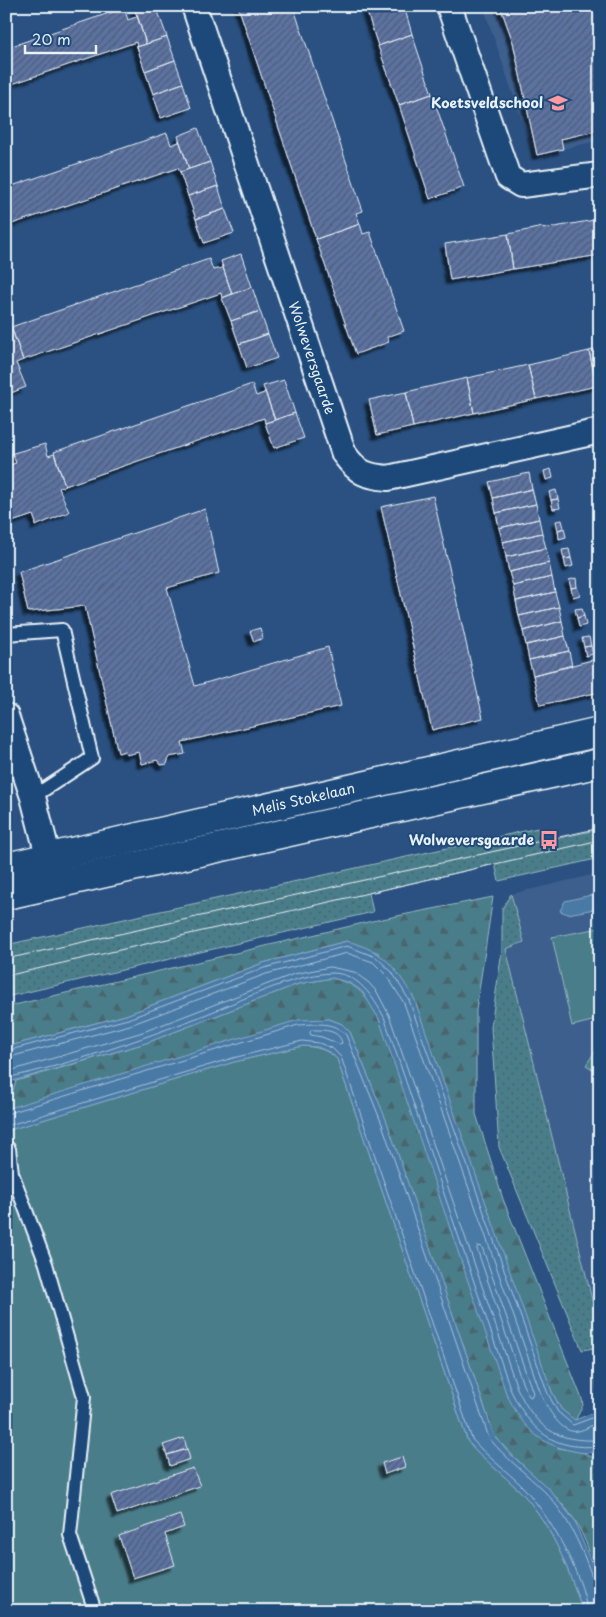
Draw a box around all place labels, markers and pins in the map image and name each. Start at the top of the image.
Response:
place label: Koetsveldschool [431,92,543,113]
school or university icon: Koetsveldschool [547,92,569,114]
place label: Wolweversgaarde [409,829,534,850]
bus stop icon: Wolweversgaarde [538,829,560,851]

